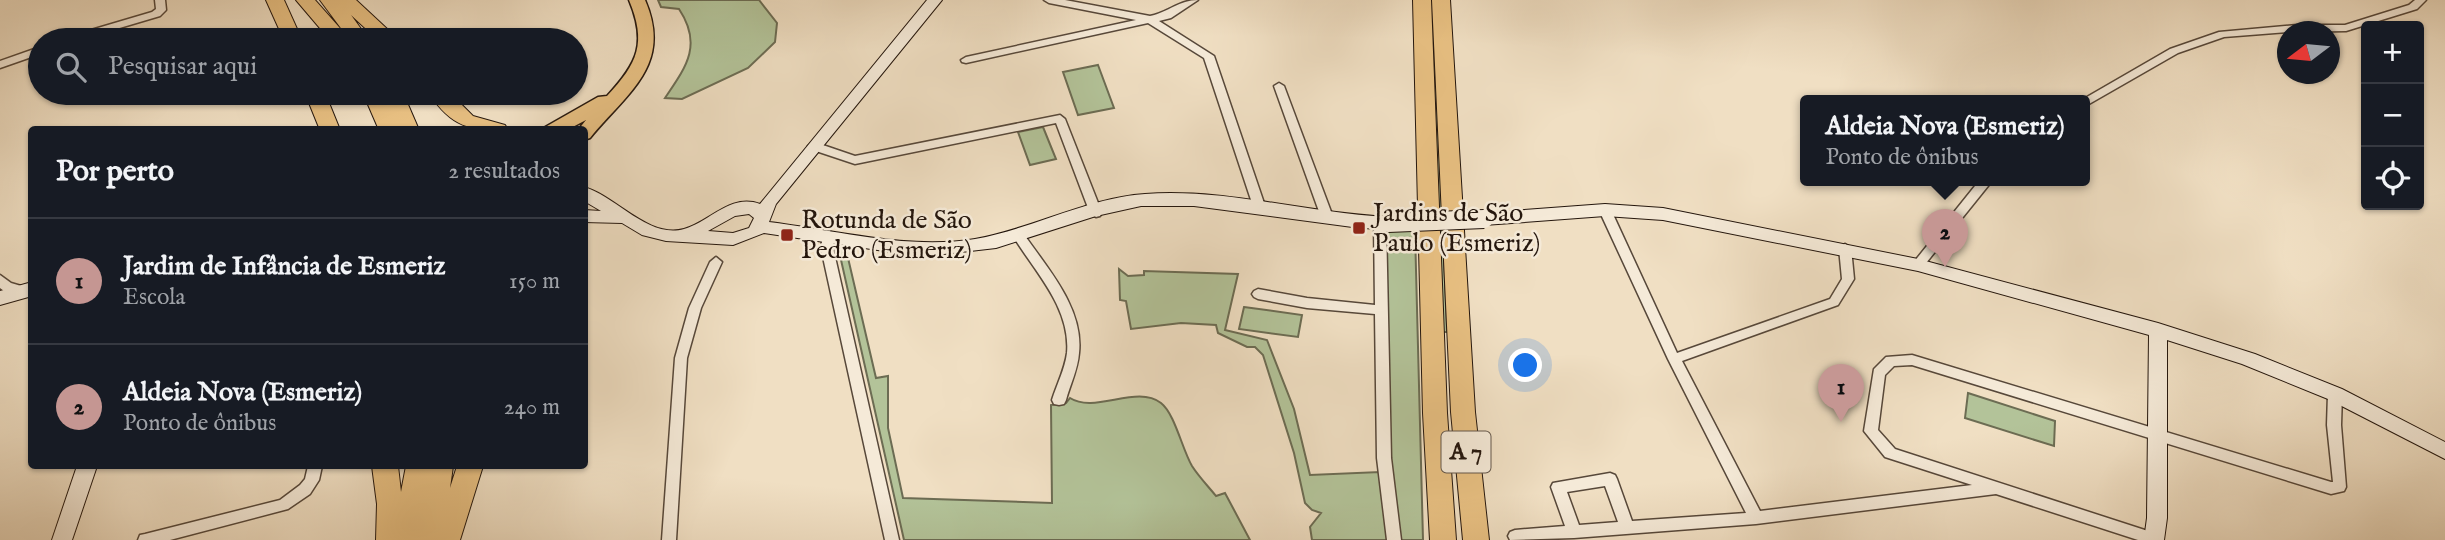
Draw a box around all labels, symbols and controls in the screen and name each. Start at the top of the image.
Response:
north arrow [2277,21,2340,84]
map controls [2361,21,2424,210]
button: + [2361,21,2424,84]
search box [28,28,588,105]
icon: search [52,48,90,86]
text: Pesquisar aqui [108,50,257,83]
button: − [2361,84,2424,147]
popup [1800,95,2090,186]
text: Aldeia Nova (Esmeriz) [1825,110,2065,143]
text: Ponto de ônibus [1825,143,1979,172]
button: locate [2361,147,2424,210]
text: Por perto [56,153,174,191]
text: 2 resultados [448,157,560,186]
place label: Jardins de São Paulo (Esmeriz) [1370,197,1540,260]
place label: Rotunda de São Pedro (Esmeriz) [801,204,972,267]
pin: 2 [1922,209,1968,267]
marker: Jardins de São Paulo (Esmeriz) [1351,220,1367,236]
marker: Rotunda de São Pedro (Esmeriz) [779,227,795,243]
text: Jardim de Infância de Esmeriz [123,250,445,283]
text: 1 [75,267,83,296]
text: 150 m [509,267,560,296]
text: Escola [123,283,185,312]
your location [1508,348,1542,382]
pin: 1 [1818,364,1864,422]
text: Aldeia Nova (Esmeriz) [123,376,362,409]
text: 2 [74,393,84,422]
text: 240 m [504,393,560,422]
text: Ponto de ônibus [123,409,276,438]
road number: A 7 [1442,432,1490,472]

